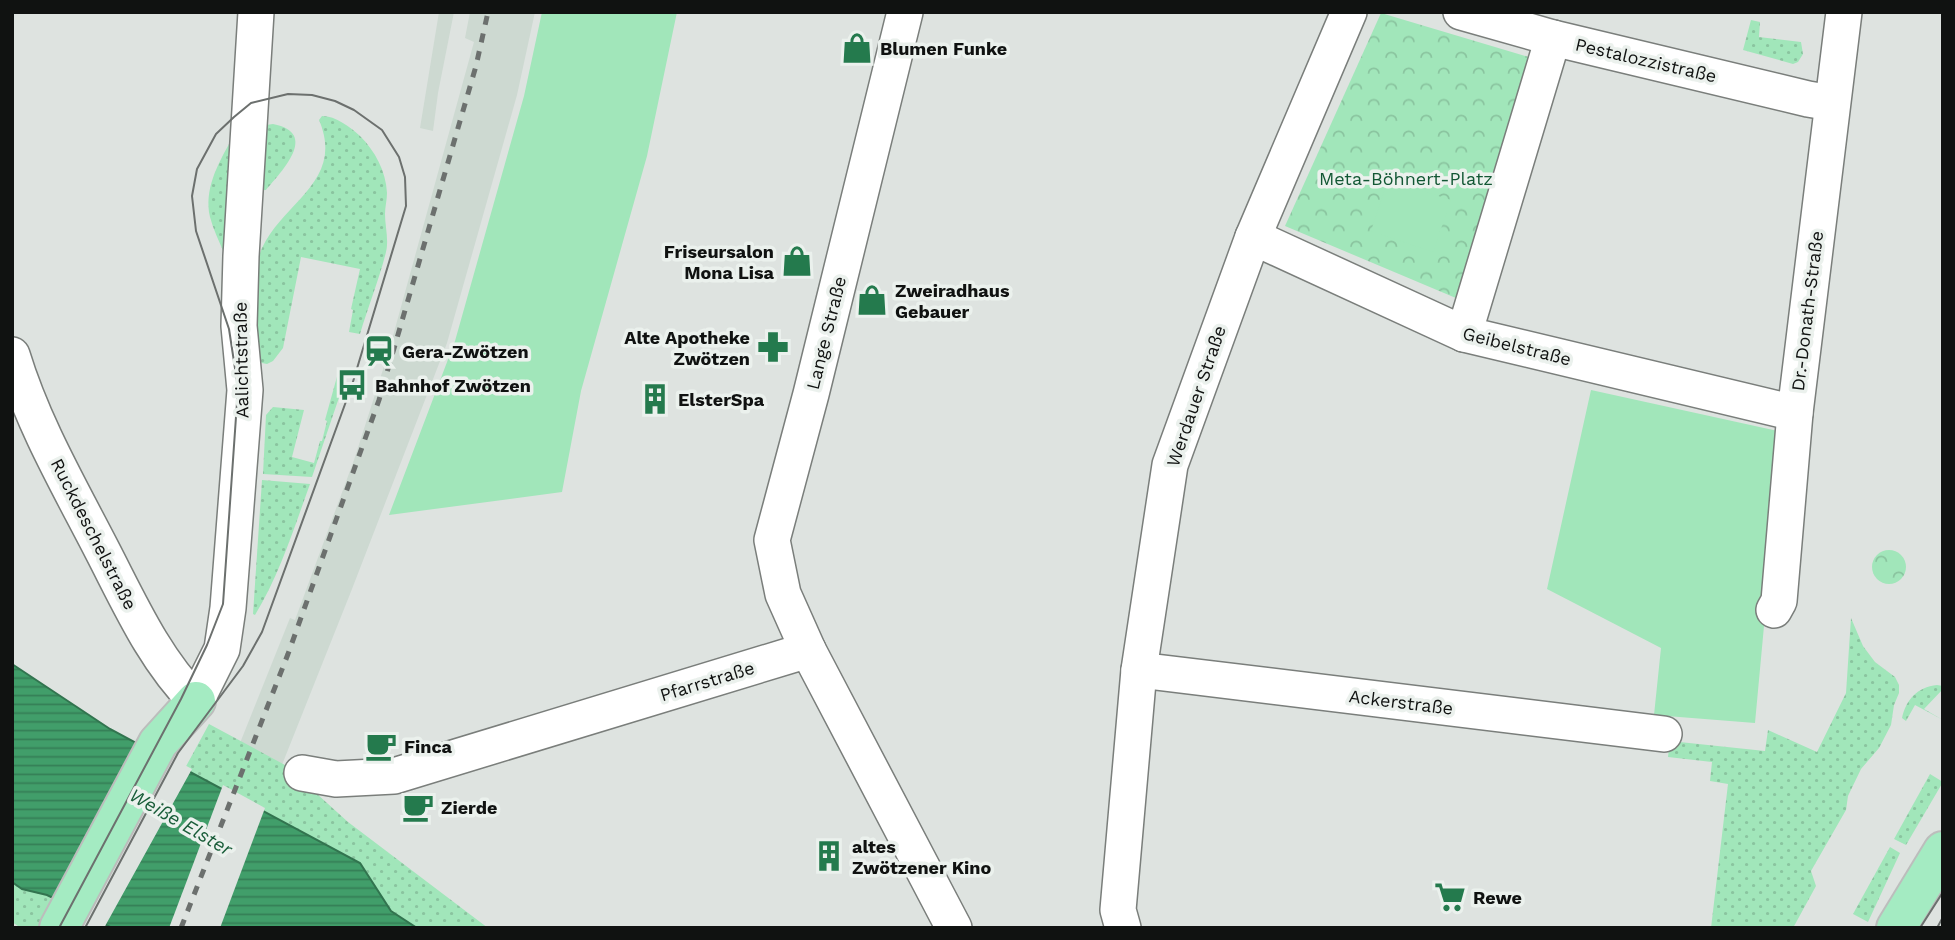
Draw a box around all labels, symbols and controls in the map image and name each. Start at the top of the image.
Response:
shop icon: Blumen Funke [840,31,874,65]
street label: Pestalozzistraße [1573,34,1719,86]
place label: Blumen Funke [880,38,1007,59]
park label: Meta-Böhnert-Platz [1319,168,1493,189]
street label: Dr.-Donath-Straße [1787,230,1827,392]
place label: Friseursalon Mona Lisa [664,241,775,283]
shop icon: Friseursalon Mona Lisa [780,244,814,278]
street label: Lange Straße [802,274,850,392]
place label: Zweiradhaus Gebauer [895,280,1010,322]
shop icon: Zweiradhaus Gebauer [855,283,889,317]
street label: Aalichtstraße [229,301,253,419]
street label: Geibelstraße [1461,322,1573,370]
street label: Werdauer Straße [1162,323,1230,469]
place label: Alte Apotheke Zwötzen [624,327,750,369]
pharmacy icon: Alte Apotheke Zwötzen [756,330,790,364]
station icon: Gera-Zwötzen [362,334,396,368]
place label: Gera-Zwötzen [402,341,529,362]
bus stop icon: Bahnhof Zwötzen [335,368,369,402]
place label: Bahnhof Zwötzen [375,375,531,396]
building icon: ElsterSpa [638,382,672,416]
place label: ElsterSpa [678,389,765,410]
street label: Ruckdeschelstraße [47,455,141,613]
street label: Pfarrstraße [657,657,757,705]
street label: Ackerstraße [1348,685,1454,719]
cafe icon: Finca [364,729,398,763]
place label: Finca [404,736,453,757]
water label: Weiße Elster [126,783,237,861]
cafe icon: Zierde [401,790,435,824]
place label: Zierde [441,797,497,818]
place label: altes Zwötzener Kino [852,836,992,878]
building icon: altes Zwötzener Kino [812,839,846,873]
supermarket icon: Rewe [1433,880,1467,914]
place label: Rewe [1473,887,1522,908]

